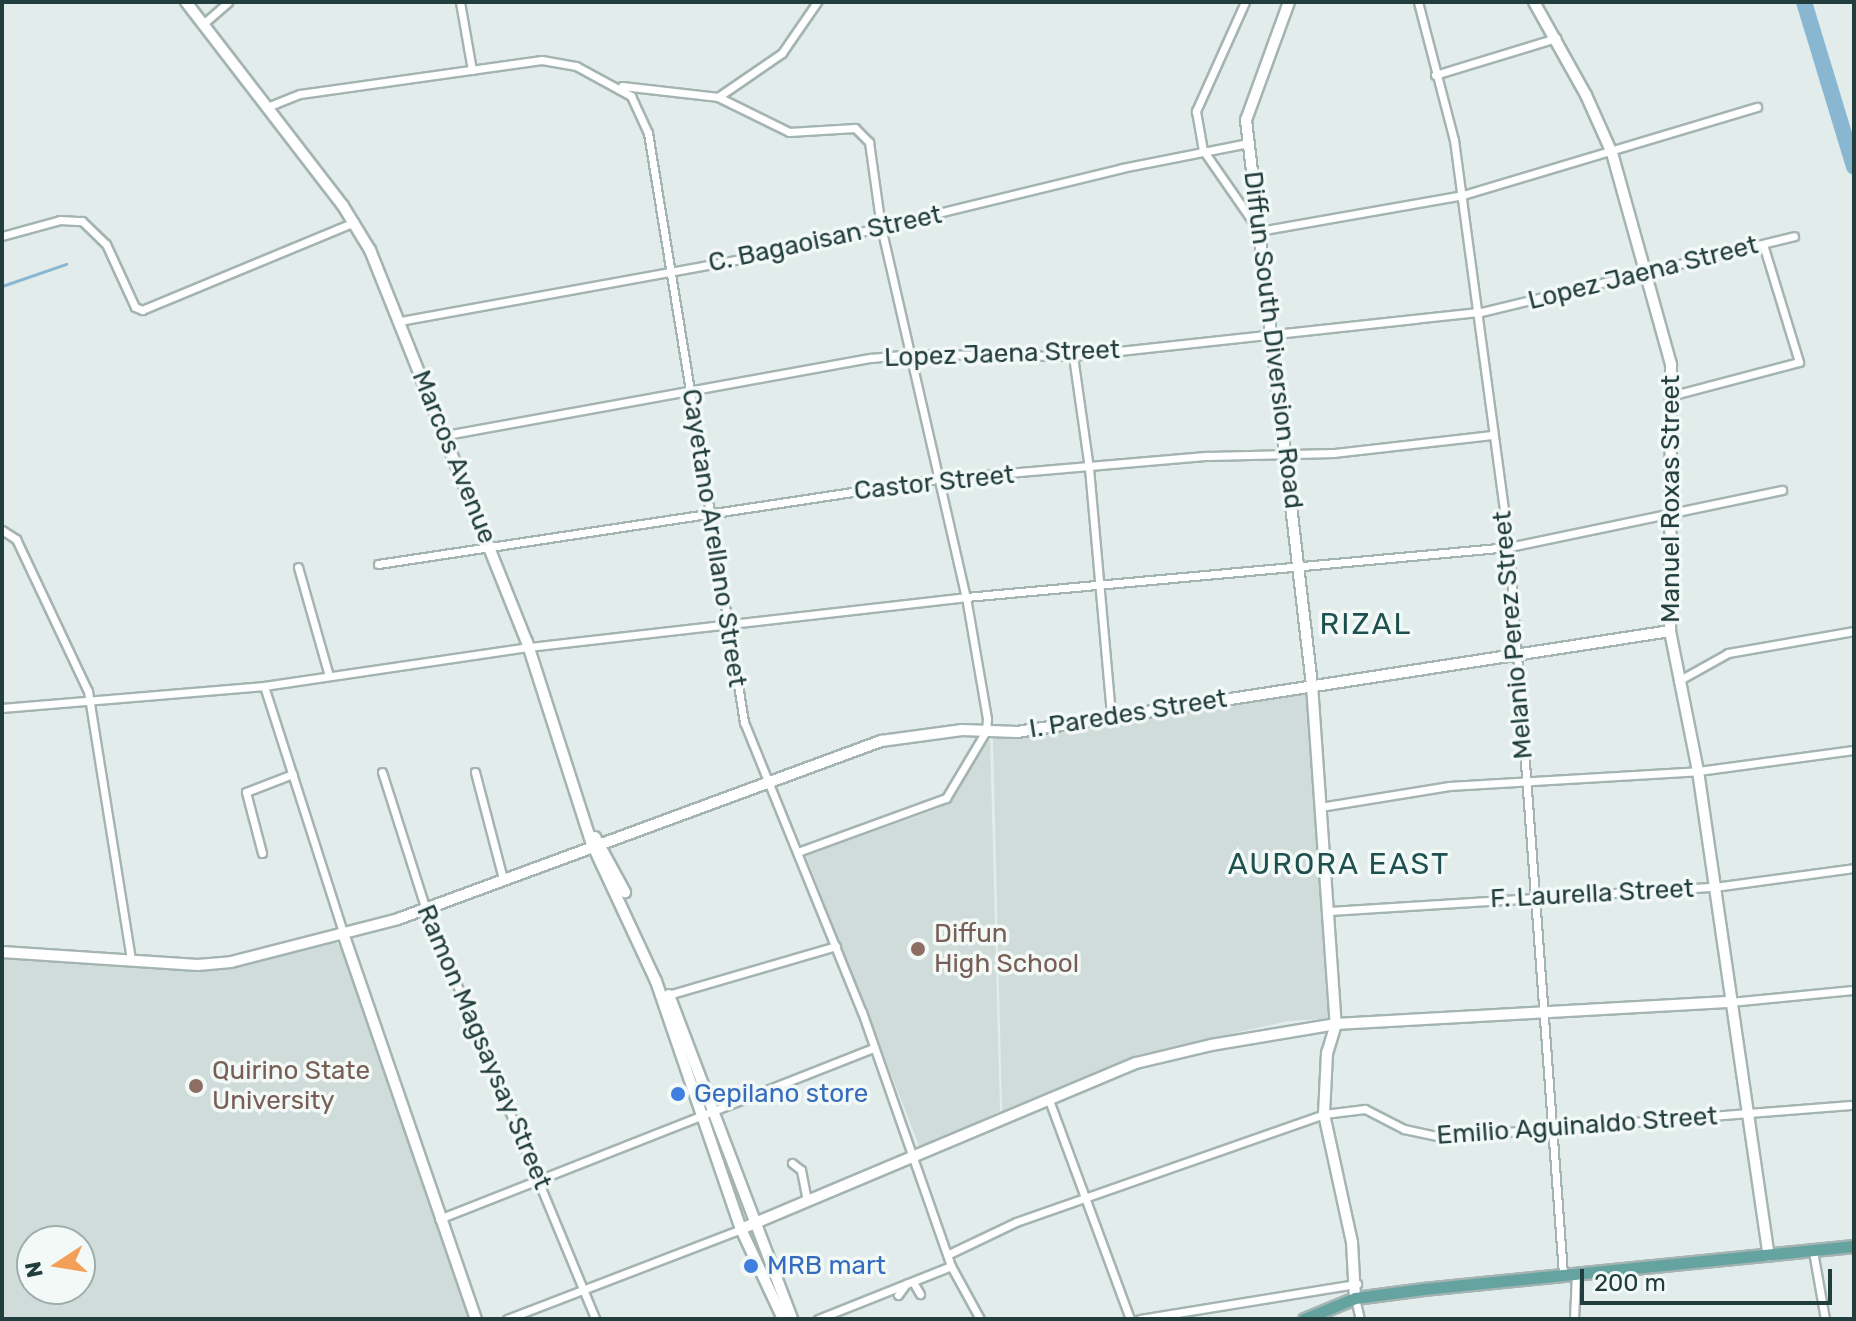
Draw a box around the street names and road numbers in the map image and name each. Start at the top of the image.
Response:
street label: Diffun South Diversion Road [1237,169,1309,511]
street label: C. Bagaoisan Street [706,199,944,279]
street label: Lopez Jaena Street [1525,229,1761,317]
street label: Lopez Jaena Street [884,334,1120,374]
street label: Marcos Avenue [405,366,503,548]
street label: Manuel Roxas Street [1655,375,1687,623]
street label: Cayetano Arellano Street [675,386,753,690]
street label: Castor Street [852,459,1016,507]
street label: Melanio Perez Street [1487,510,1539,760]
street label: I. Paredes Street [1027,683,1229,745]
street label: F. Laurella Street [1489,873,1695,915]
street label: Ramon Magsaysay Street [410,900,558,1194]
street label: Emilio Aguinaldo Street [1435,1101,1719,1151]

